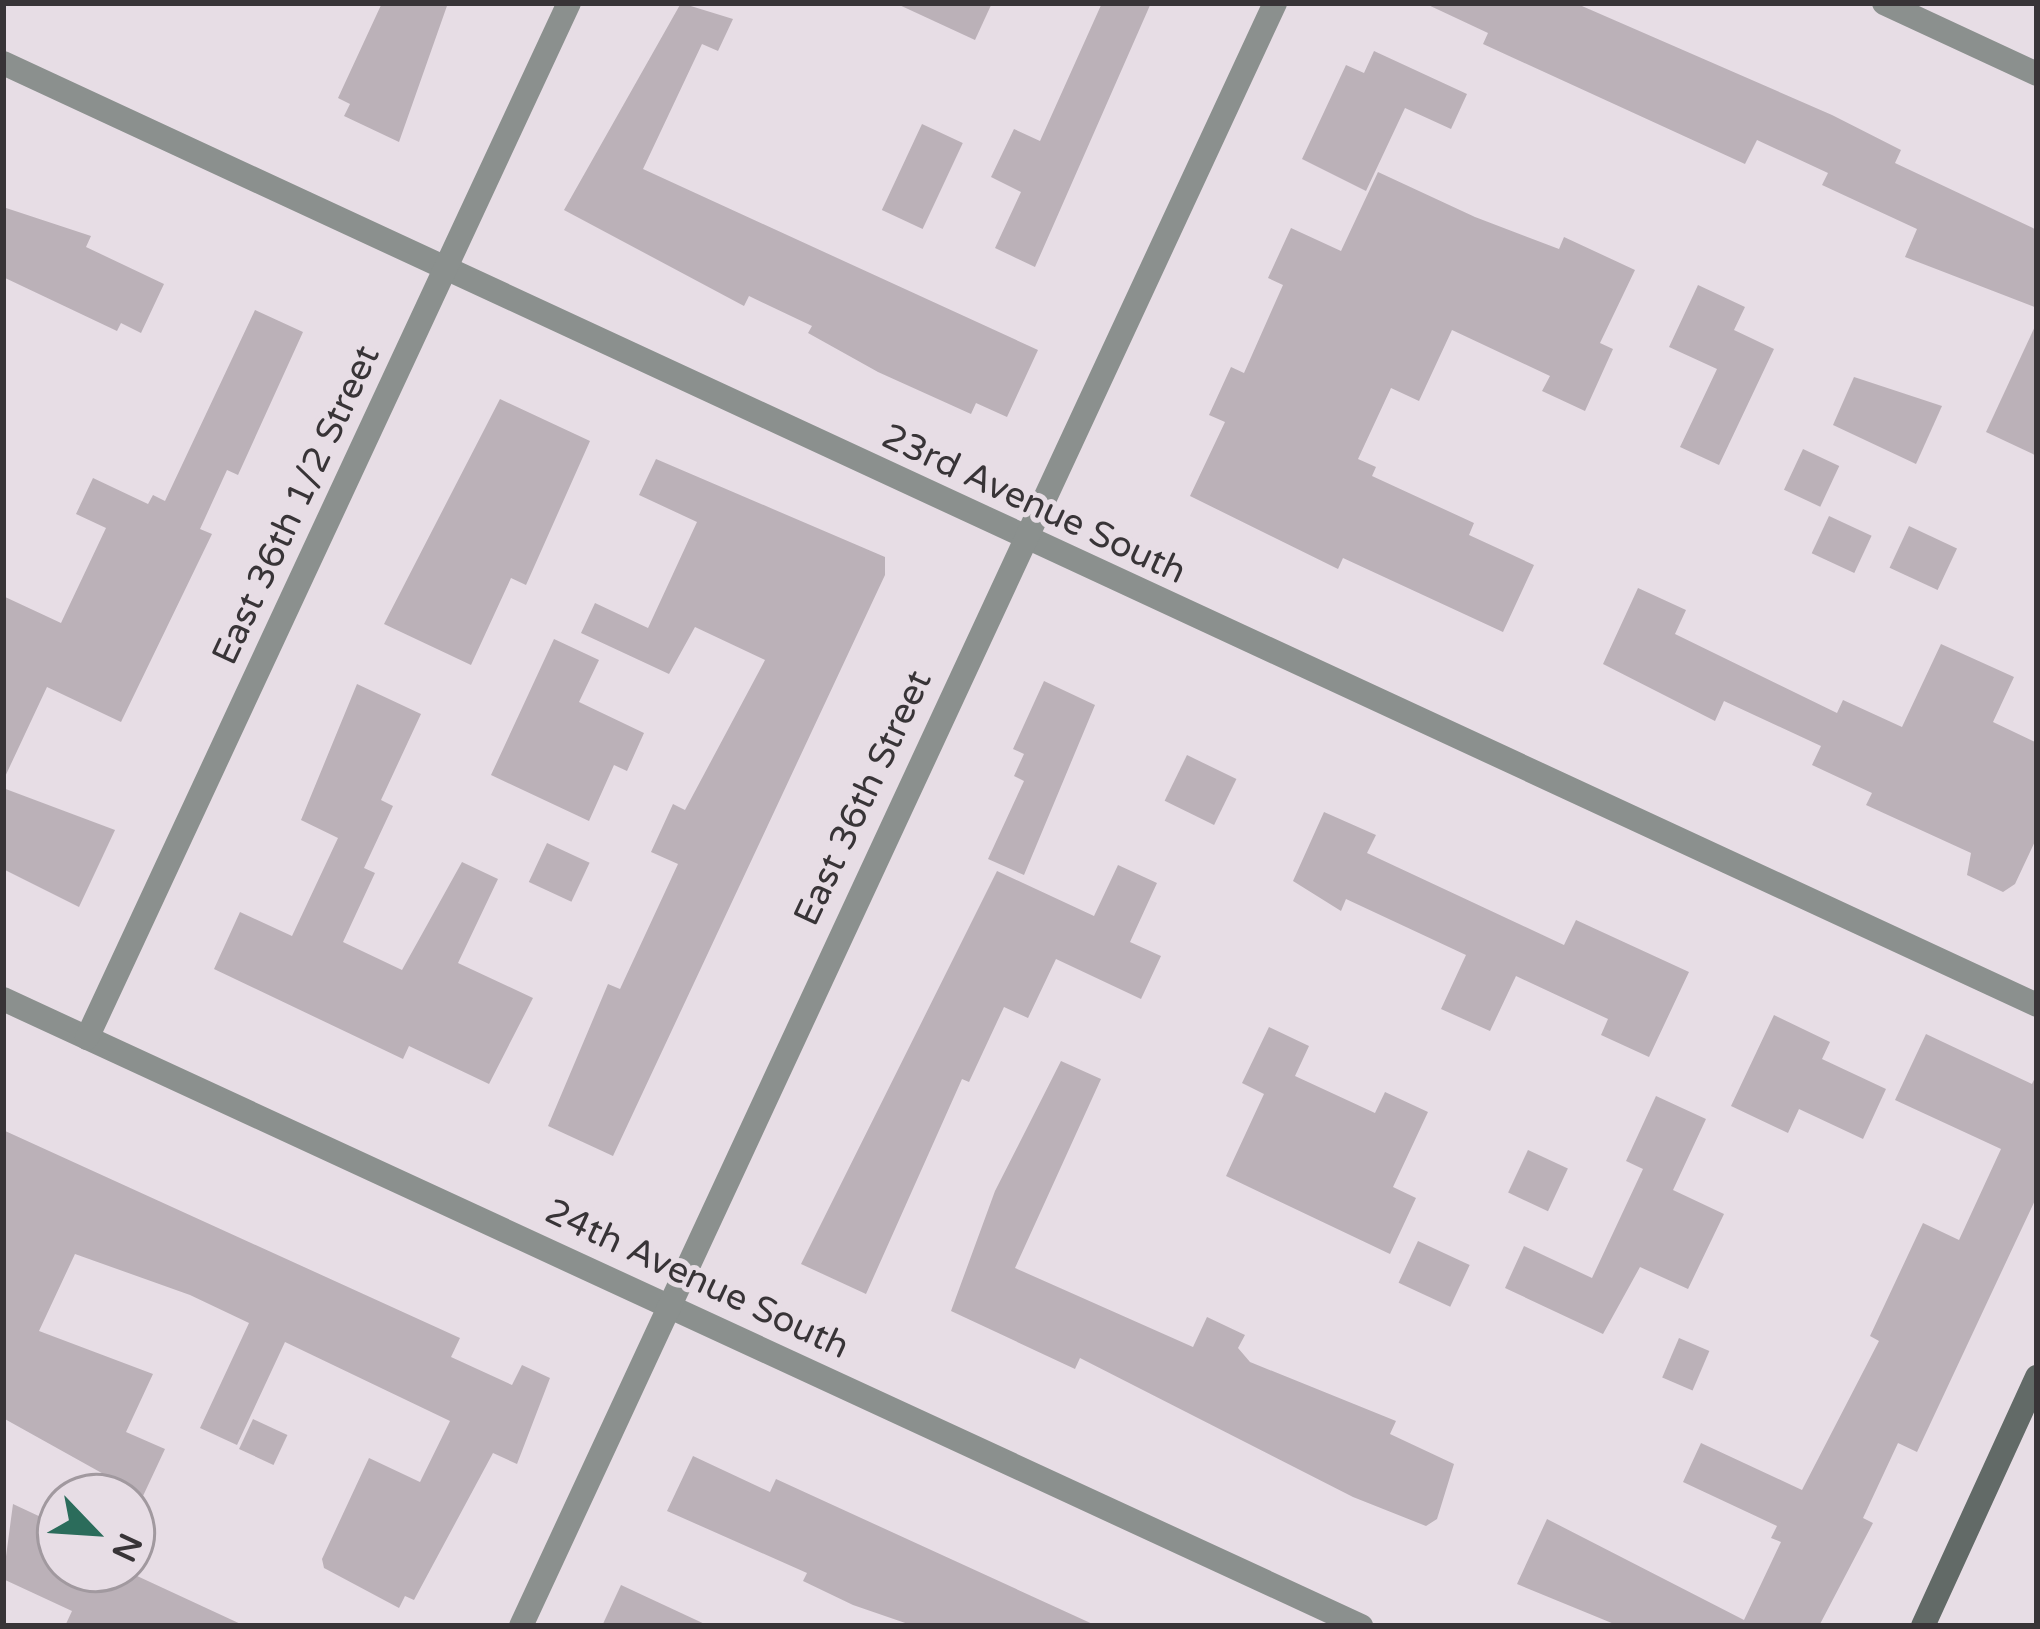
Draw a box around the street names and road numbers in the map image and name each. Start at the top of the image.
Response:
street label: East 36th 1/2 Street [203,339,389,671]
street label: 23rd Avenue South [875,415,1193,593]
street label: East 36th Street [785,664,941,932]
street label: 24th Avenue South [538,1190,856,1368]

